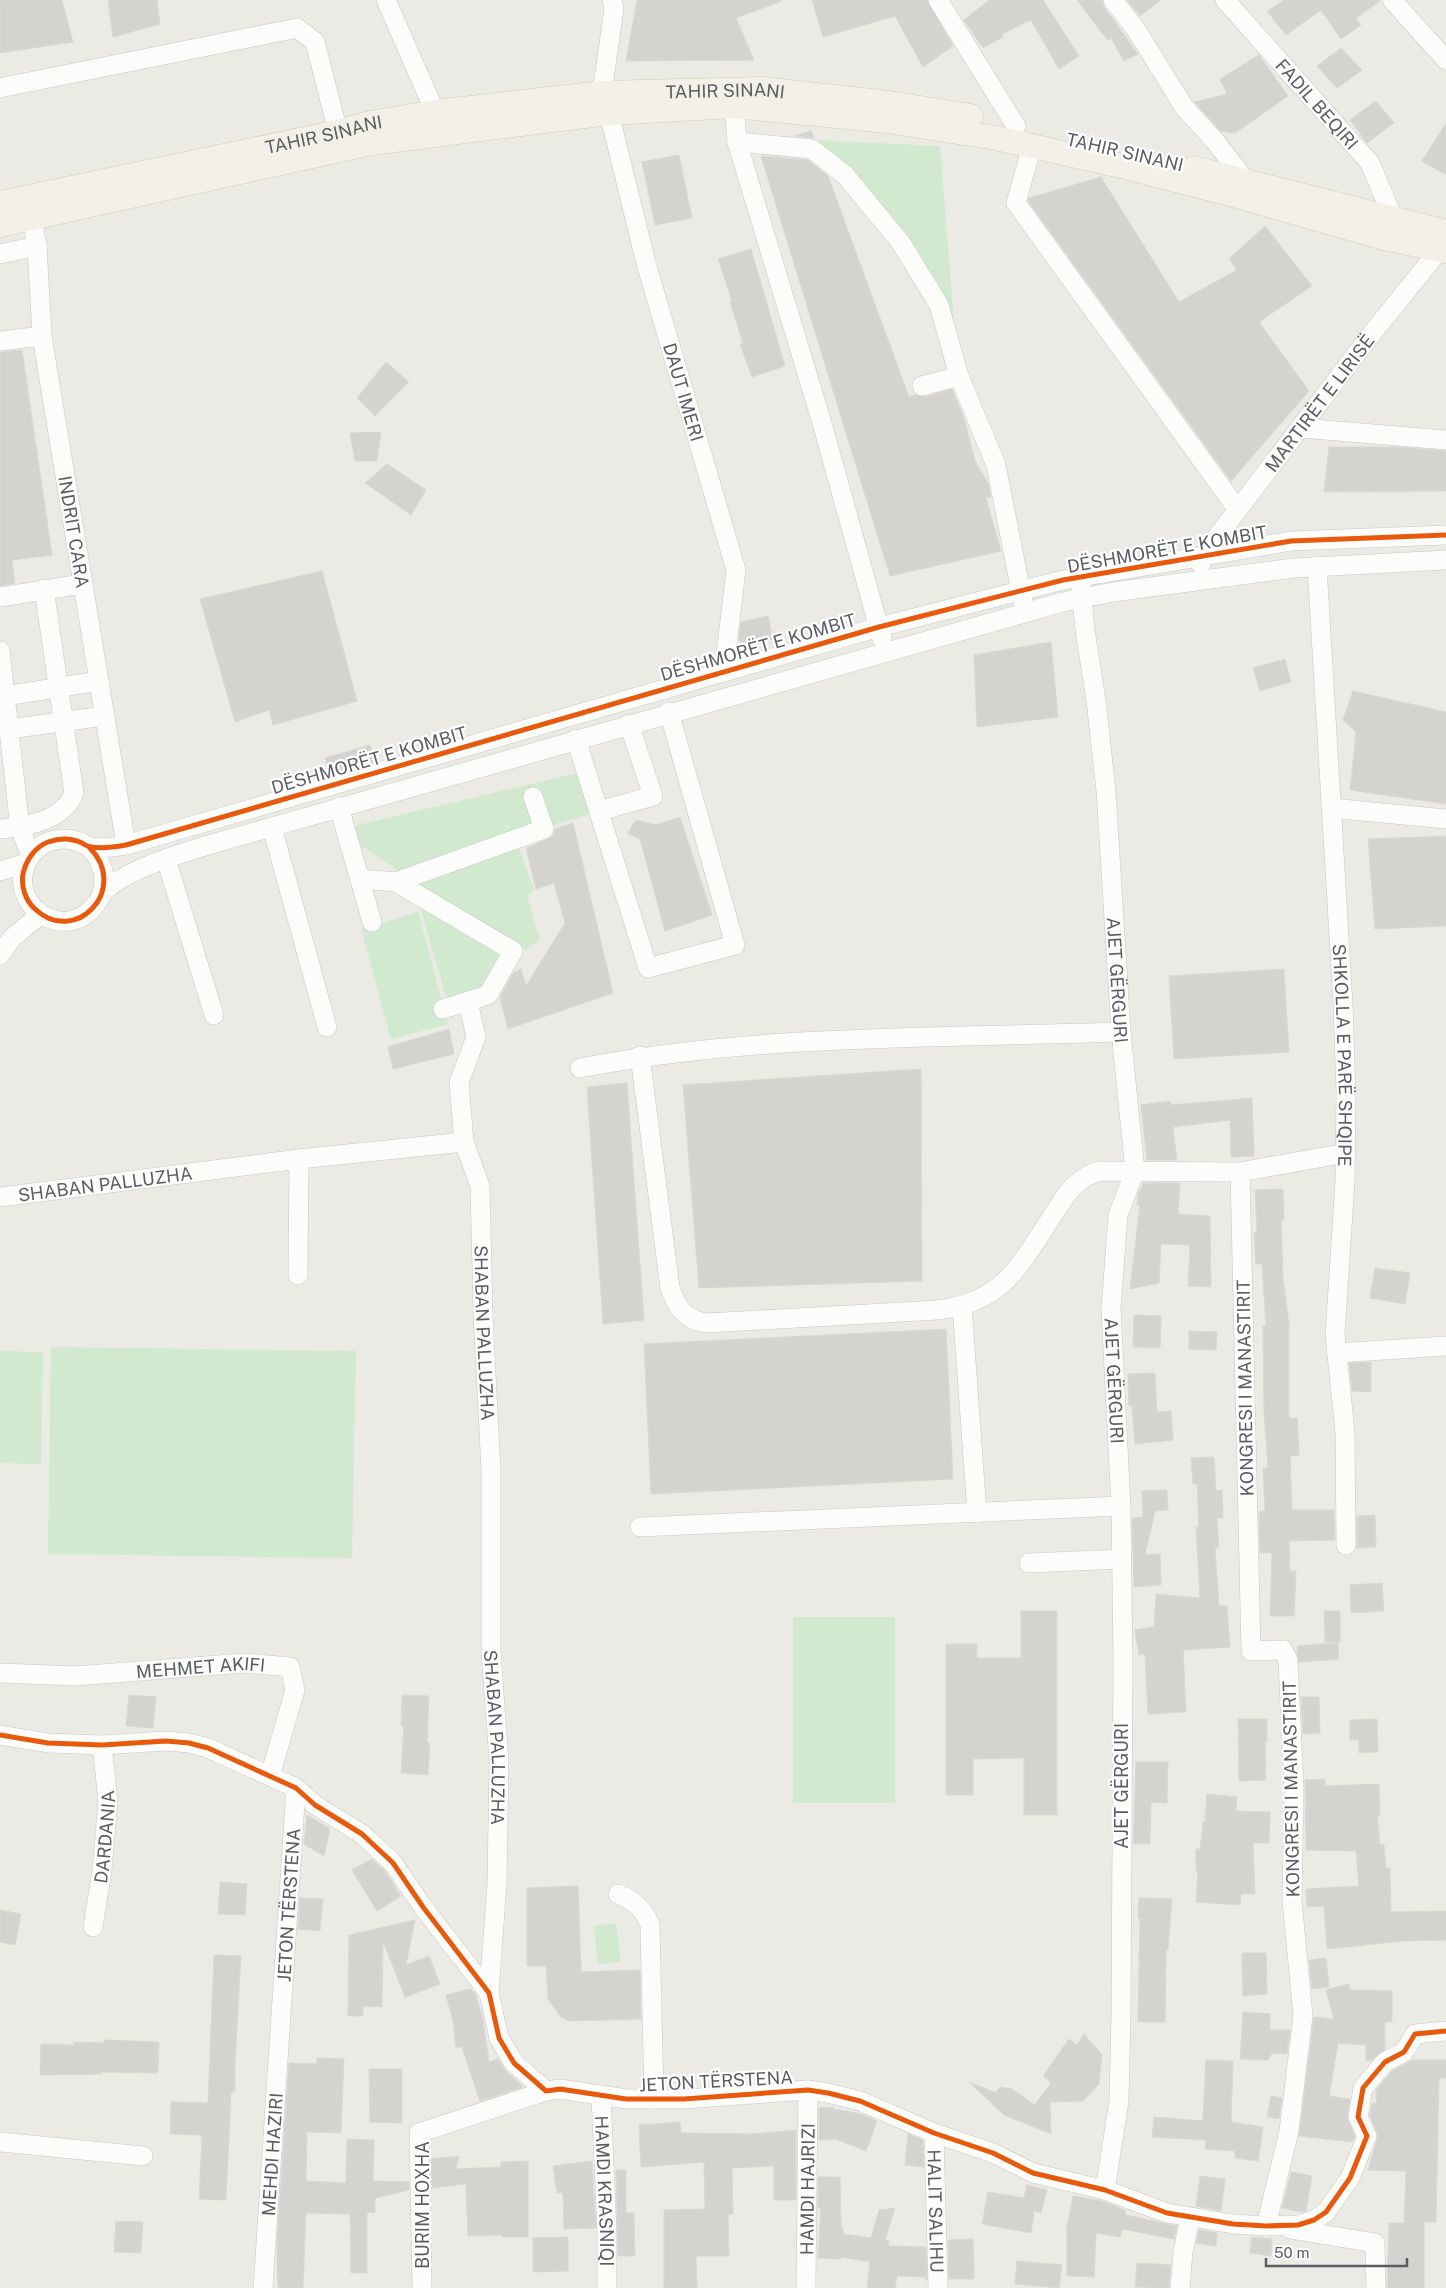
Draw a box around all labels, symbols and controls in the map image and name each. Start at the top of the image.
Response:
street label: FADIL BEQIRI [1272,54,1363,153]
street label: TAHIR SINANI [665,78,786,102]
street label: TAHIR SINANI [263,111,384,158]
street label: TAHIR SINANI [1064,128,1186,176]
street label: MARTIRËT E LIRISË [1260,329,1378,476]
street label: DAUT IMERI [659,340,708,444]
street label: INDRIT CARA [55,474,94,590]
street label: DËSHMORËT E KOMBIT [1065,520,1269,577]
street label: DËSHMORËT E KOMBIT [658,608,858,685]
street label: DËSHMORËT E KOMBIT [269,721,469,798]
street label: AJET GËRGURI [1103,916,1133,1044]
street label: SHKOLLA E PARË SHQIPE [1329,943,1358,1167]
street label: SHABAN PALLUZHA [17,1162,194,1205]
street label: SHABAN PALLUZHA [471,1245,499,1421]
street label: KONGRESI I MANASTIRIT [1233,1279,1257,1497]
street label: AJET GËRGURI [1101,1317,1128,1444]
street label: SHABAN PALLUZHA [480,1649,510,1826]
street label: MEHMET AKIFI [135,1653,266,1682]
street label: KONGRESI I MANASTIRIT [1279,1680,1303,1898]
street label: AJET GËRGURI [1110,1723,1132,1849]
street label: DARDANIA [90,1789,119,1885]
street label: JETON TËRSTENA [273,1827,304,1982]
street label: JETON TËRSTENA [638,2065,794,2096]
street label: MEHDI HAZIRI [257,2092,286,2217]
street label: HAMDI KRASNIQI [591,2115,618,2266]
street label: HAMDI HAJRIZI [796,2123,818,2255]
street label: BURIM HOXHA [412,2141,433,2269]
street label: HALIT SALIHU [924,2149,948,2273]
scale bar [1266,2236,1407,2268]
text: 50 m [1274,2244,1309,2261]

